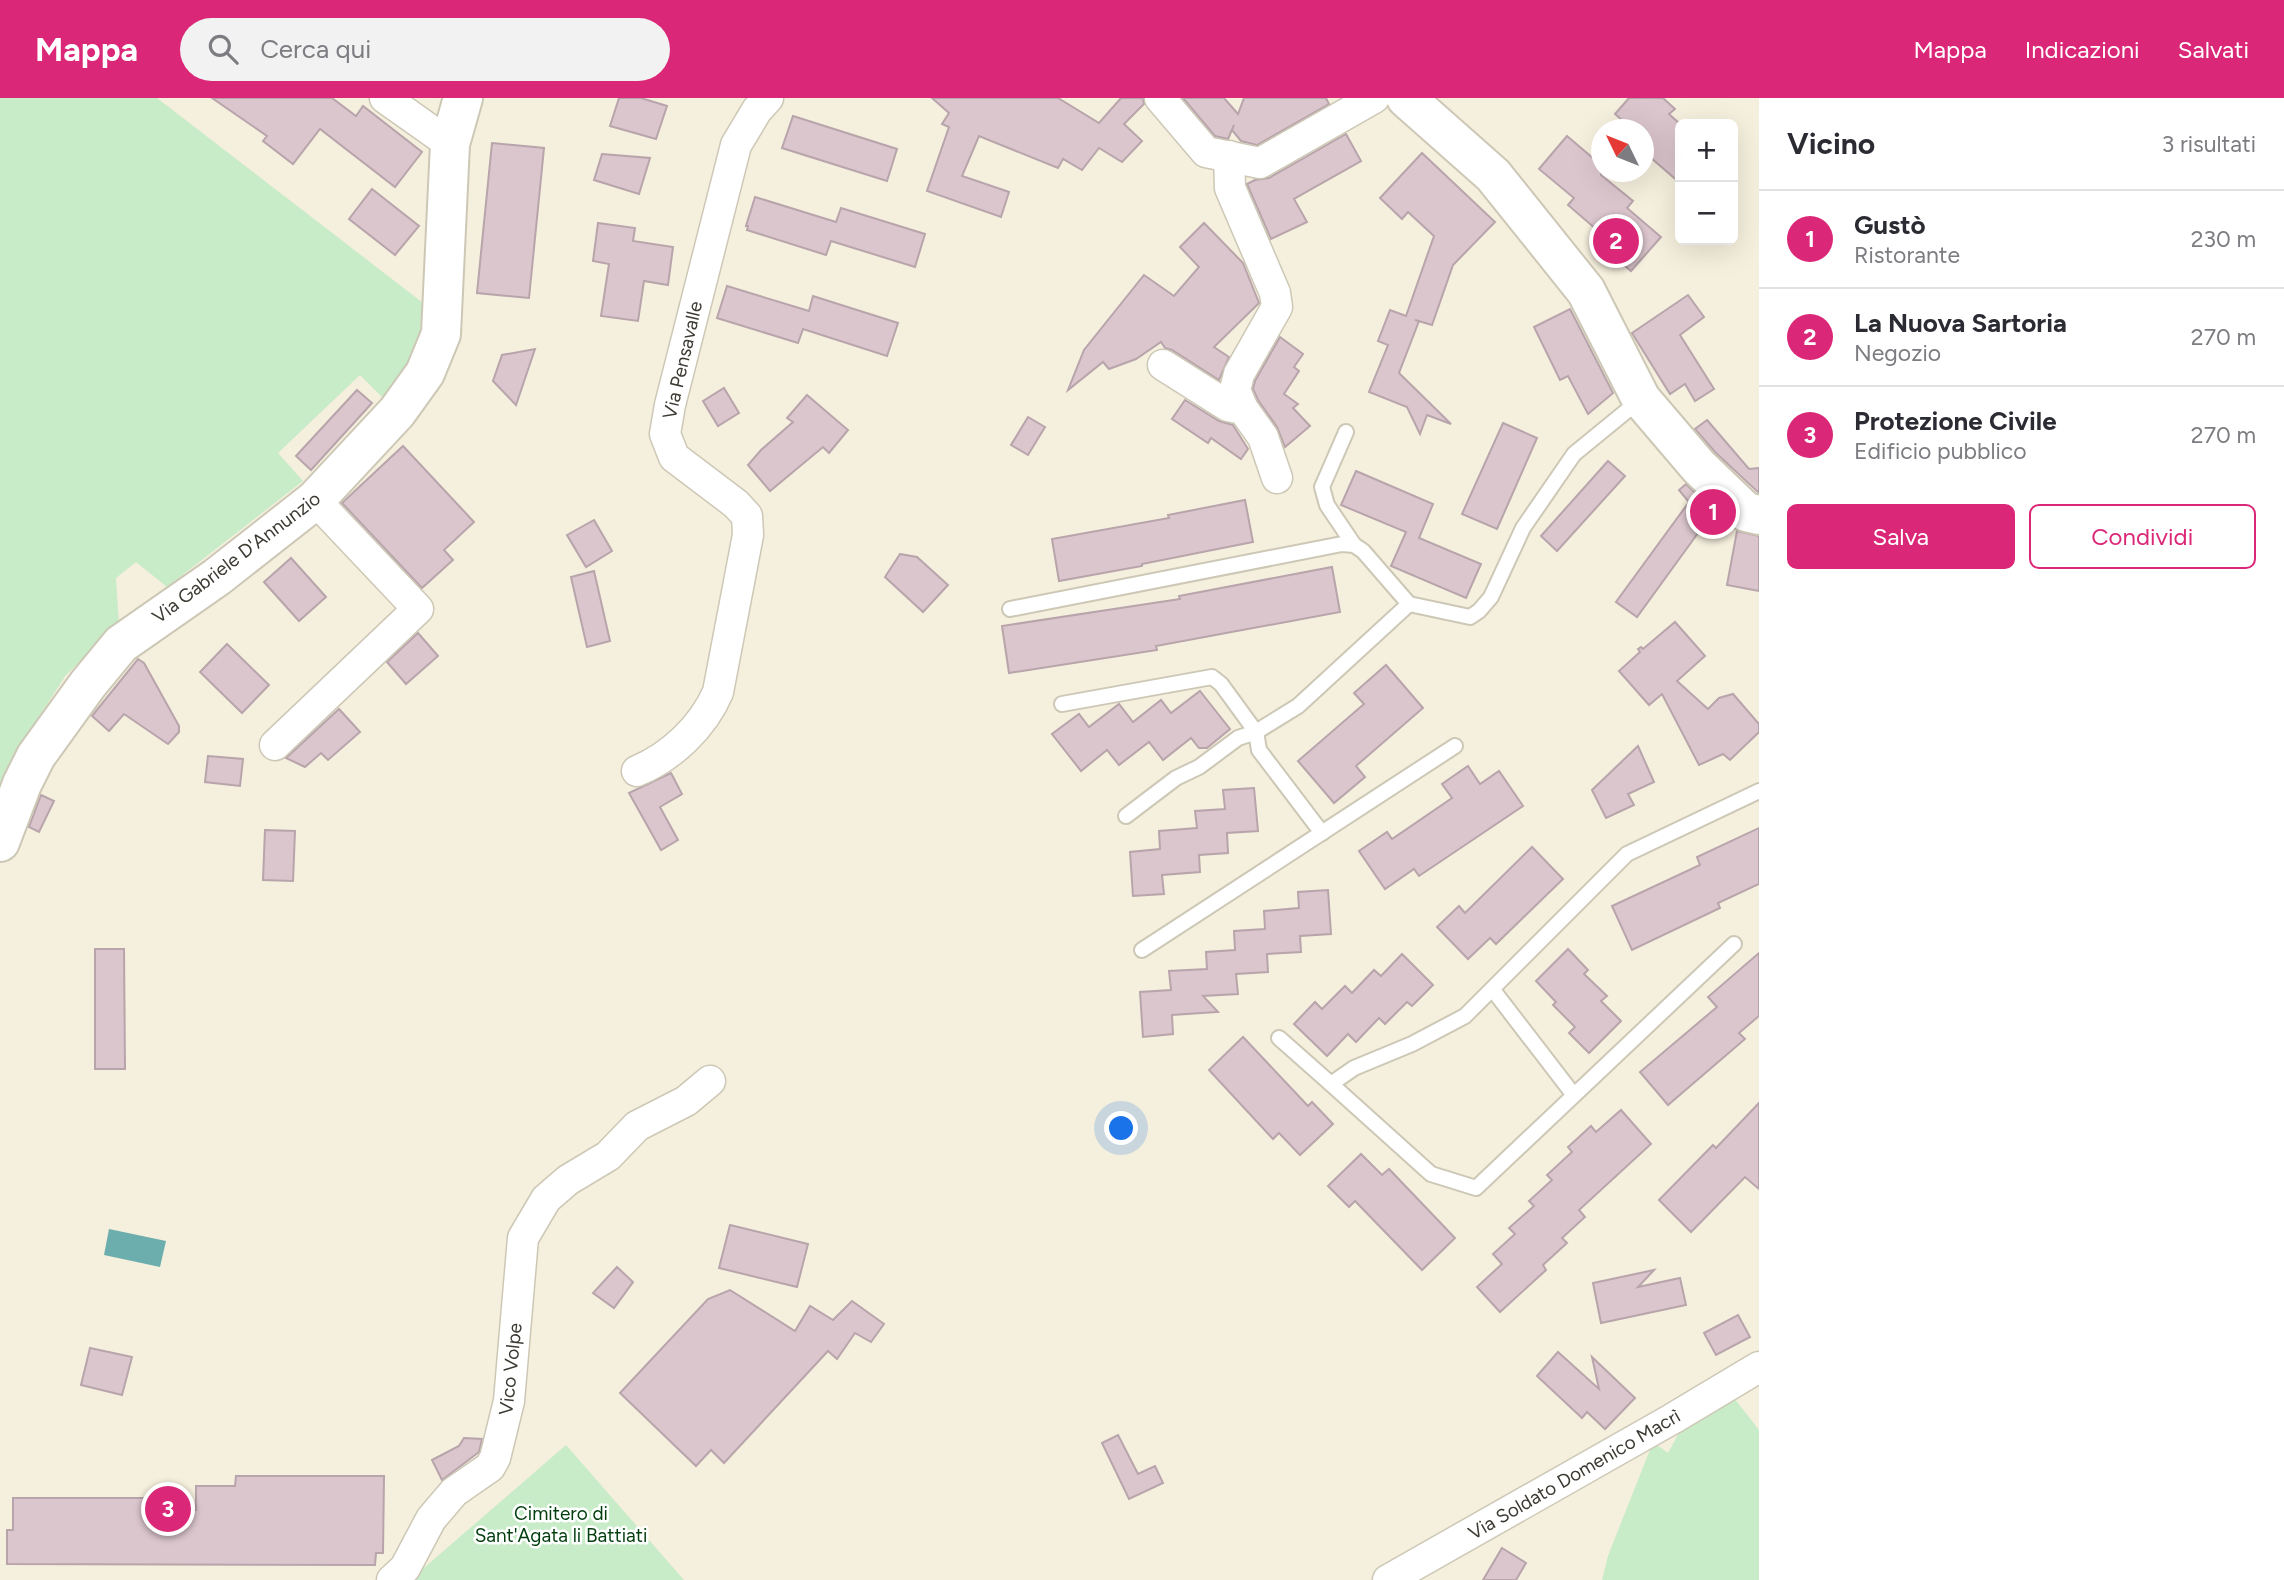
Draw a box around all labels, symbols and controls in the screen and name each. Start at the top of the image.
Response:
search box [180,18,670,81]
text: Mappa [35,30,138,69]
icon: search [204,30,242,68]
text: Cerca qui [260,33,371,65]
text: Mappa [1914,35,1987,64]
text: Indicazioni [2025,35,2140,64]
text: Salvati [2178,35,2249,64]
north arrow [1591,119,1654,182]
map controls [1675,119,1738,245]
button: + [1675,119,1738,182]
text: Vicino [1787,125,1875,162]
text: 3 risultati [2162,130,2256,158]
button: − [1675,182,1738,245]
text: Gustò [1854,209,1926,241]
pin: 2 [1593,215,1639,267]
text: 1 [1805,225,1815,253]
text: 230 m [2191,225,2256,253]
text: Ristorante [1854,241,1960,269]
street label: Via Pensavalle [658,299,707,421]
text: La Nuova Sartoria [1854,307,2067,339]
text: 2 [1803,323,1817,351]
text: 270 m [2191,323,2256,351]
text: Negozio [1854,339,1941,367]
text: Protezione Civile [1854,405,2057,437]
text: 3 [1804,421,1816,449]
text: 270 m [2191,421,2256,449]
text: Edificio pubblico [1854,437,2027,465]
pin: 1 [1690,486,1736,538]
street label: Via Gabriele D'Annunzio [148,487,325,628]
button: Salva [1787,504,2015,569]
button: Condividi [2029,504,2256,569]
your location [1104,1111,1138,1145]
street label: Vico Volpe [494,1322,527,1416]
street label: Via Soldato Domenico Macrì [1464,1404,1685,1545]
pin: 3 [145,1483,191,1535]
park label: Cimitero di Sant'Agata li Battiati [475,1502,647,1547]

